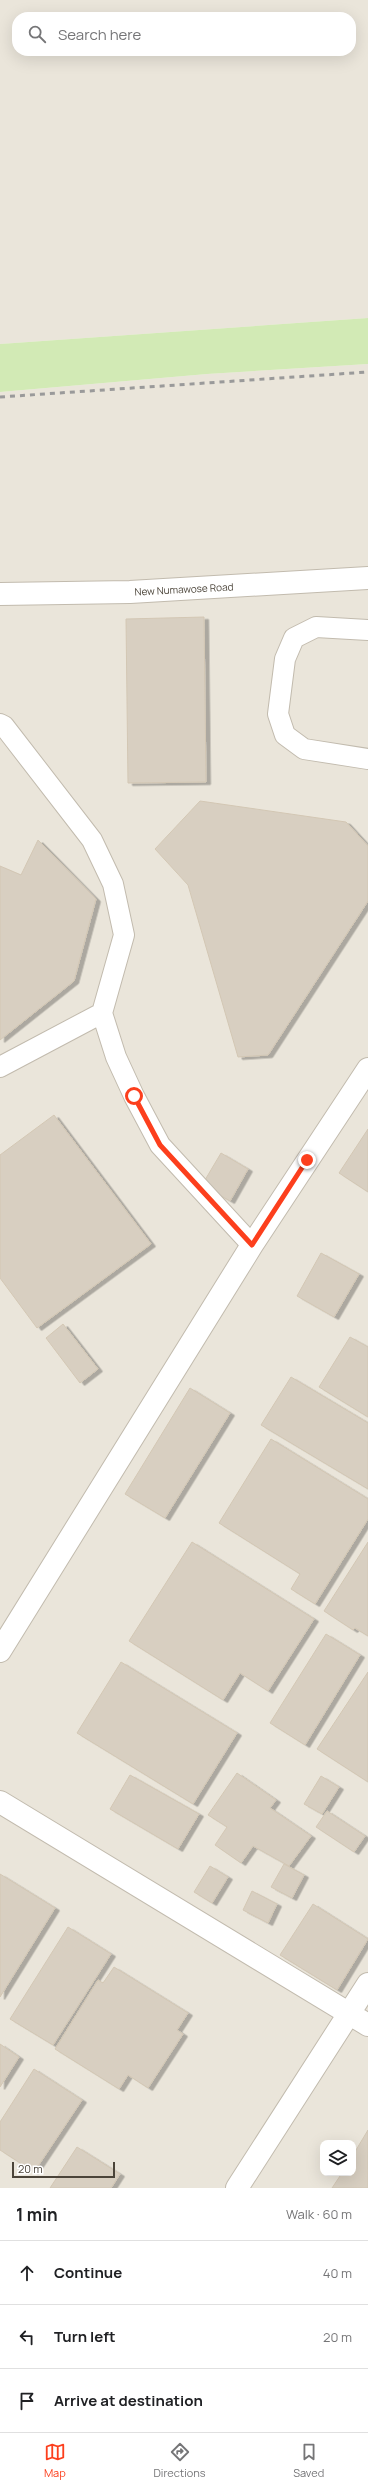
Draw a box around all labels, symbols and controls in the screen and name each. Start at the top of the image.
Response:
search box [12,12,356,56]
icon: search [26,23,48,45]
text: Search here [58,24,141,45]
street label: New Numawose Road [134,579,234,599]
route start [125,1087,143,1105]
route end [298,1151,316,1169]
map controls [320,2140,356,2176]
button: layers [320,2140,356,2176]
scale bar [12,2160,115,2179]
text: 20 m [18,2161,43,2176]
text: 1 min [16,2203,58,2226]
text: Walk · 60 m [286,2205,352,2223]
icon: ahead [16,2262,38,2284]
text: Continue [54,2262,122,2283]
text: 40 m [323,2264,352,2282]
icon: left [16,2326,38,2348]
text: Turn left [54,2326,116,2347]
text: 20 m [323,2328,352,2346]
icon: arrive [16,2390,38,2412]
text: Arrive at destination [54,2390,203,2411]
tab: Map [44,2441,66,2480]
tab: Directions [153,2441,206,2480]
tab: Saved [293,2441,324,2480]

